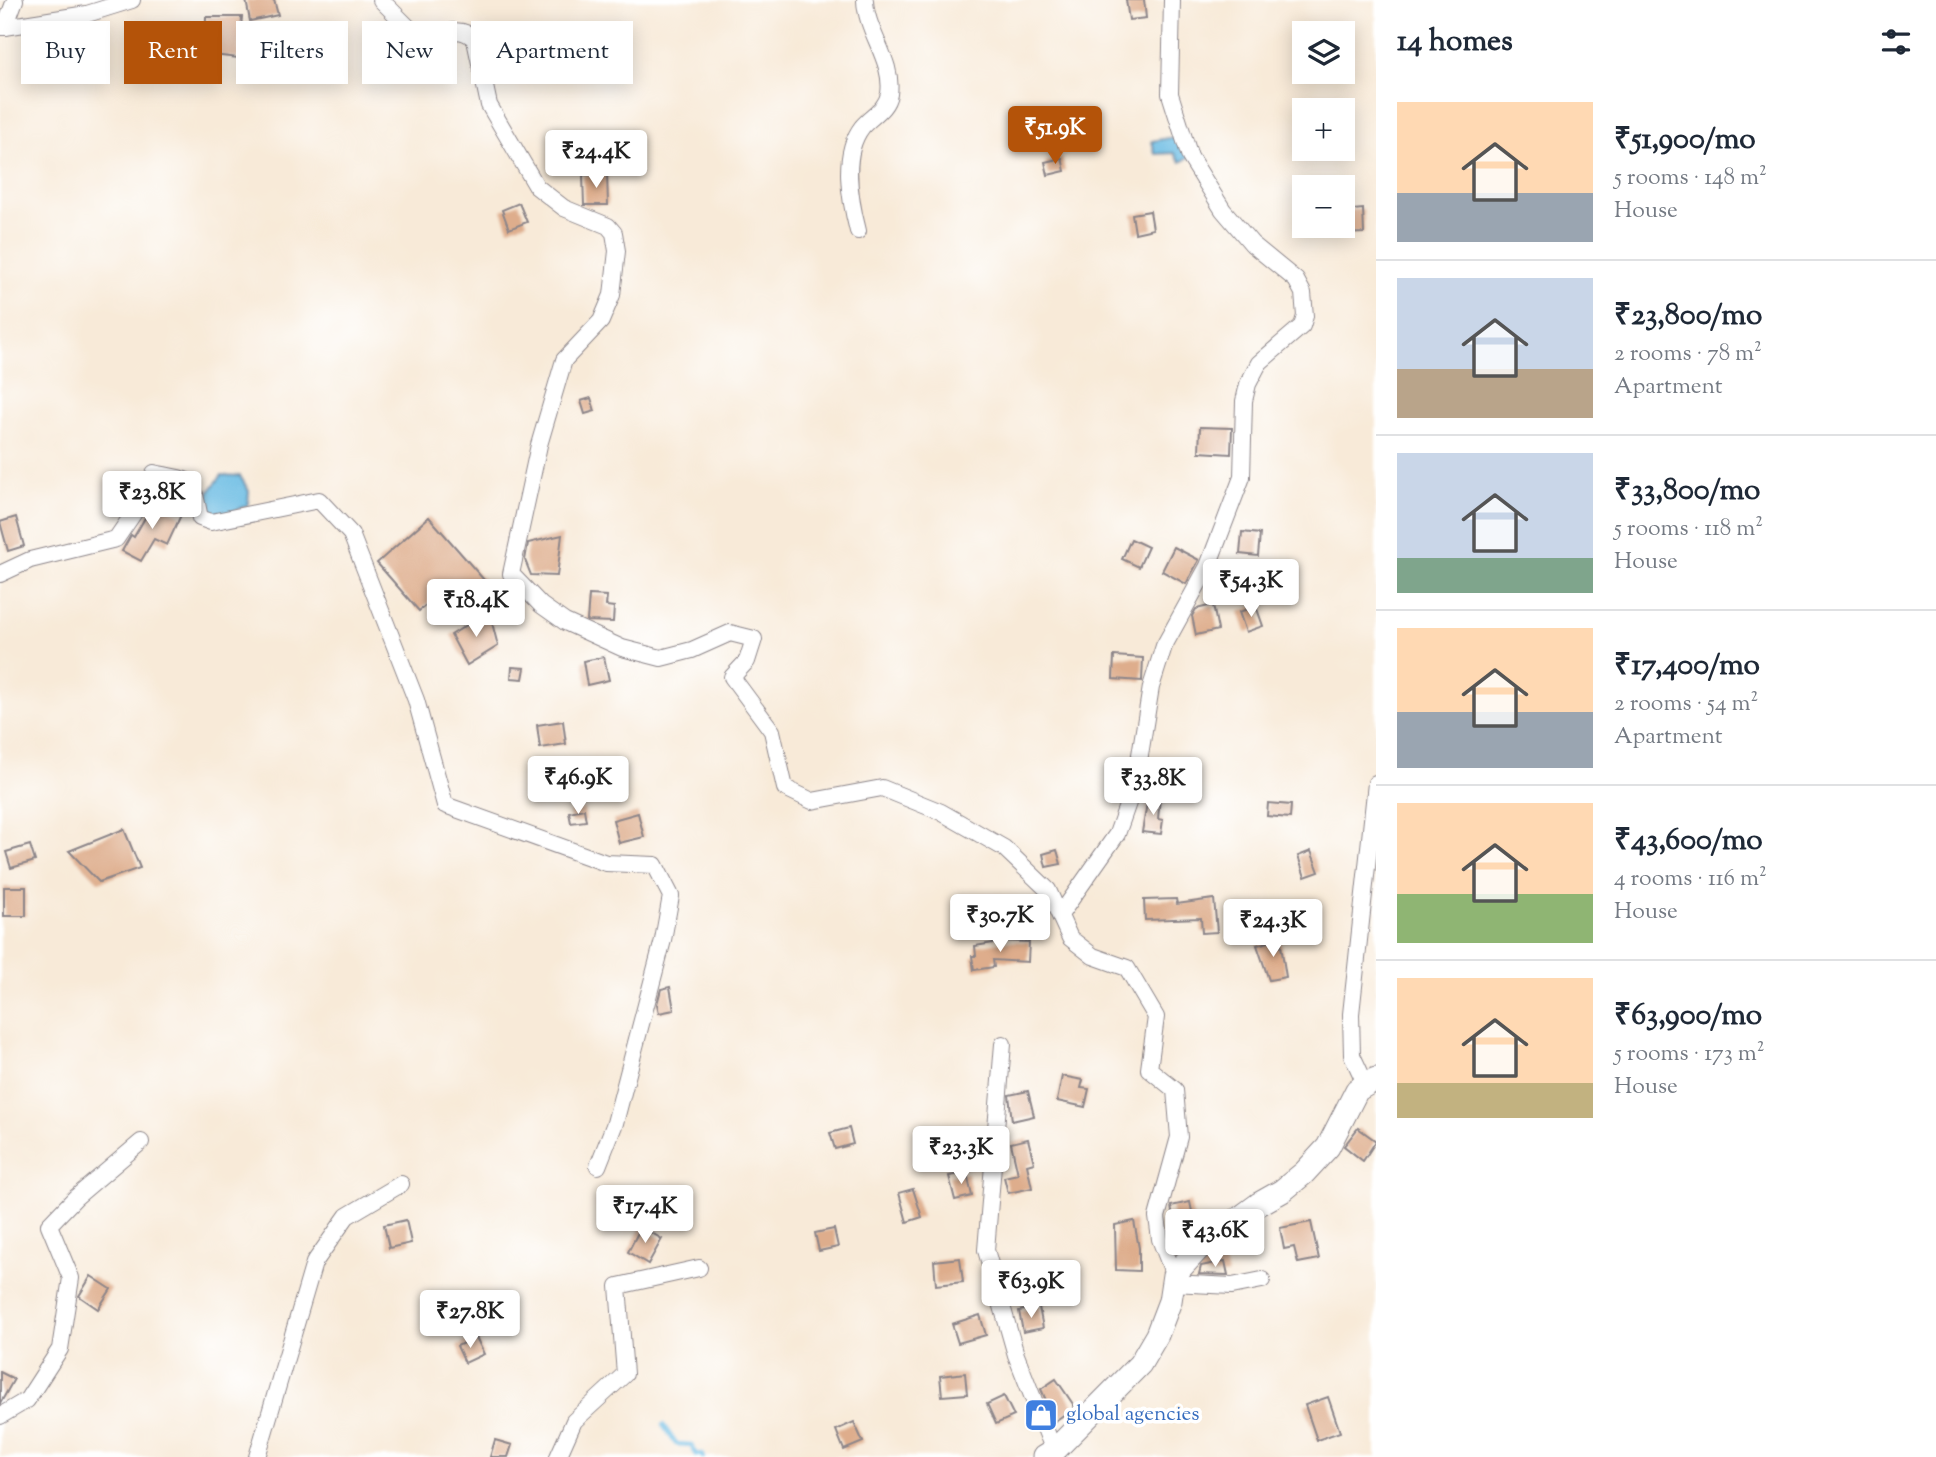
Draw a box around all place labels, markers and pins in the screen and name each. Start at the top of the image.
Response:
pin: ₹51.9K [998,106,1112,166]
pin: ₹24.4K [539,130,653,190]
pin: ₹23.8K [95,472,209,531]
pin: ₹54.3K [1194,560,1308,619]
pin: ₹18.4K [419,580,533,639]
pin: ₹46.9K [521,756,635,816]
pin: ₹33.8K [1096,758,1210,817]
pin: ₹30.7K [943,894,1057,954]
pin: ₹24.3K [1216,900,1330,959]
pin: ₹23.3K [904,1126,1018,1186]
pin: ₹17.4K [588,1186,702,1245]
pin: ₹43.6K [1158,1210,1272,1269]
pin: ₹63.9K [974,1260,1088,1320]
pin: ₹27.8K [413,1290,527,1350]
shop icon: global agencies [1022,1396,1060,1434]
place label: global agencies [1066,1400,1200,1430]

